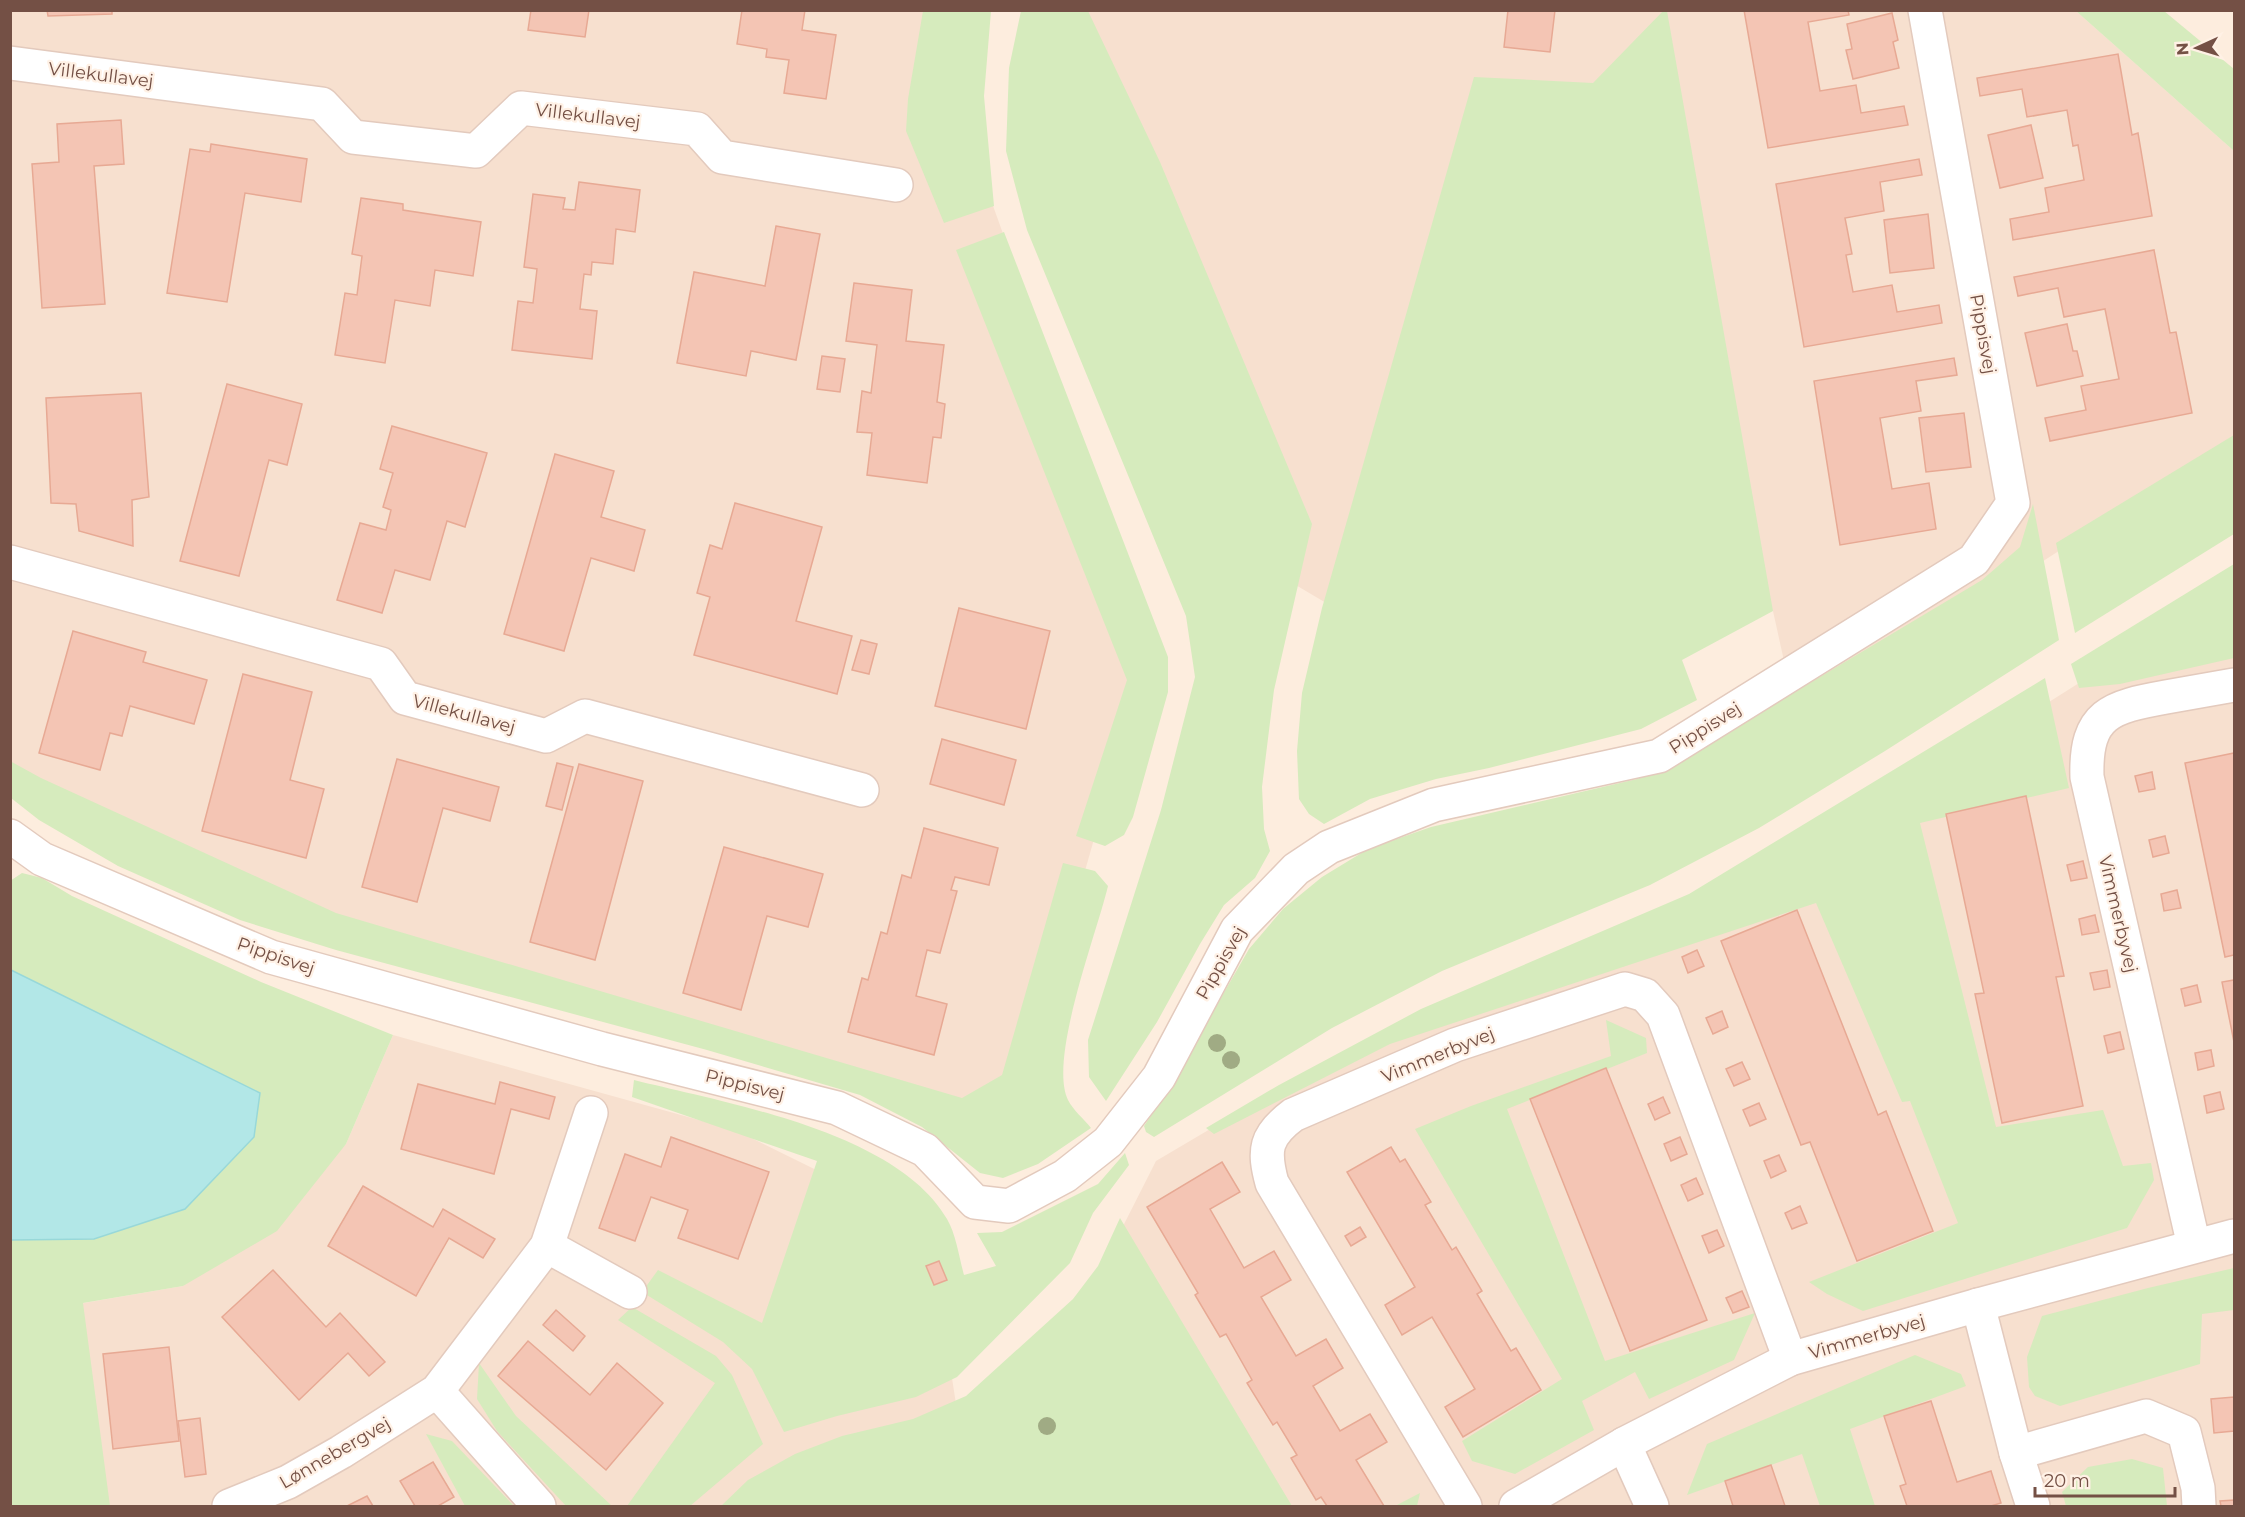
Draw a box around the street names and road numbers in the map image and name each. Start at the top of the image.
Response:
street label: Villekullavej [47,58,155,92]
street label: Villekullavej [534,99,642,133]
street label: Pippisvej [1965,292,2001,376]
street label: Villekullavej [410,690,518,738]
street label: Pippisvej [1665,697,1745,759]
street label: Vimmerbyvej [2094,853,2142,975]
street label: Pippisvej [1191,923,1251,1003]
street label: Pippisvej [234,932,318,980]
street label: Vimmerbyvej [1378,1022,1498,1088]
street label: Pippisvej [703,1065,787,1105]
street label: Vimmerbyvej [1806,1310,1928,1364]
street label: Lønnebergvej [276,1412,394,1494]

